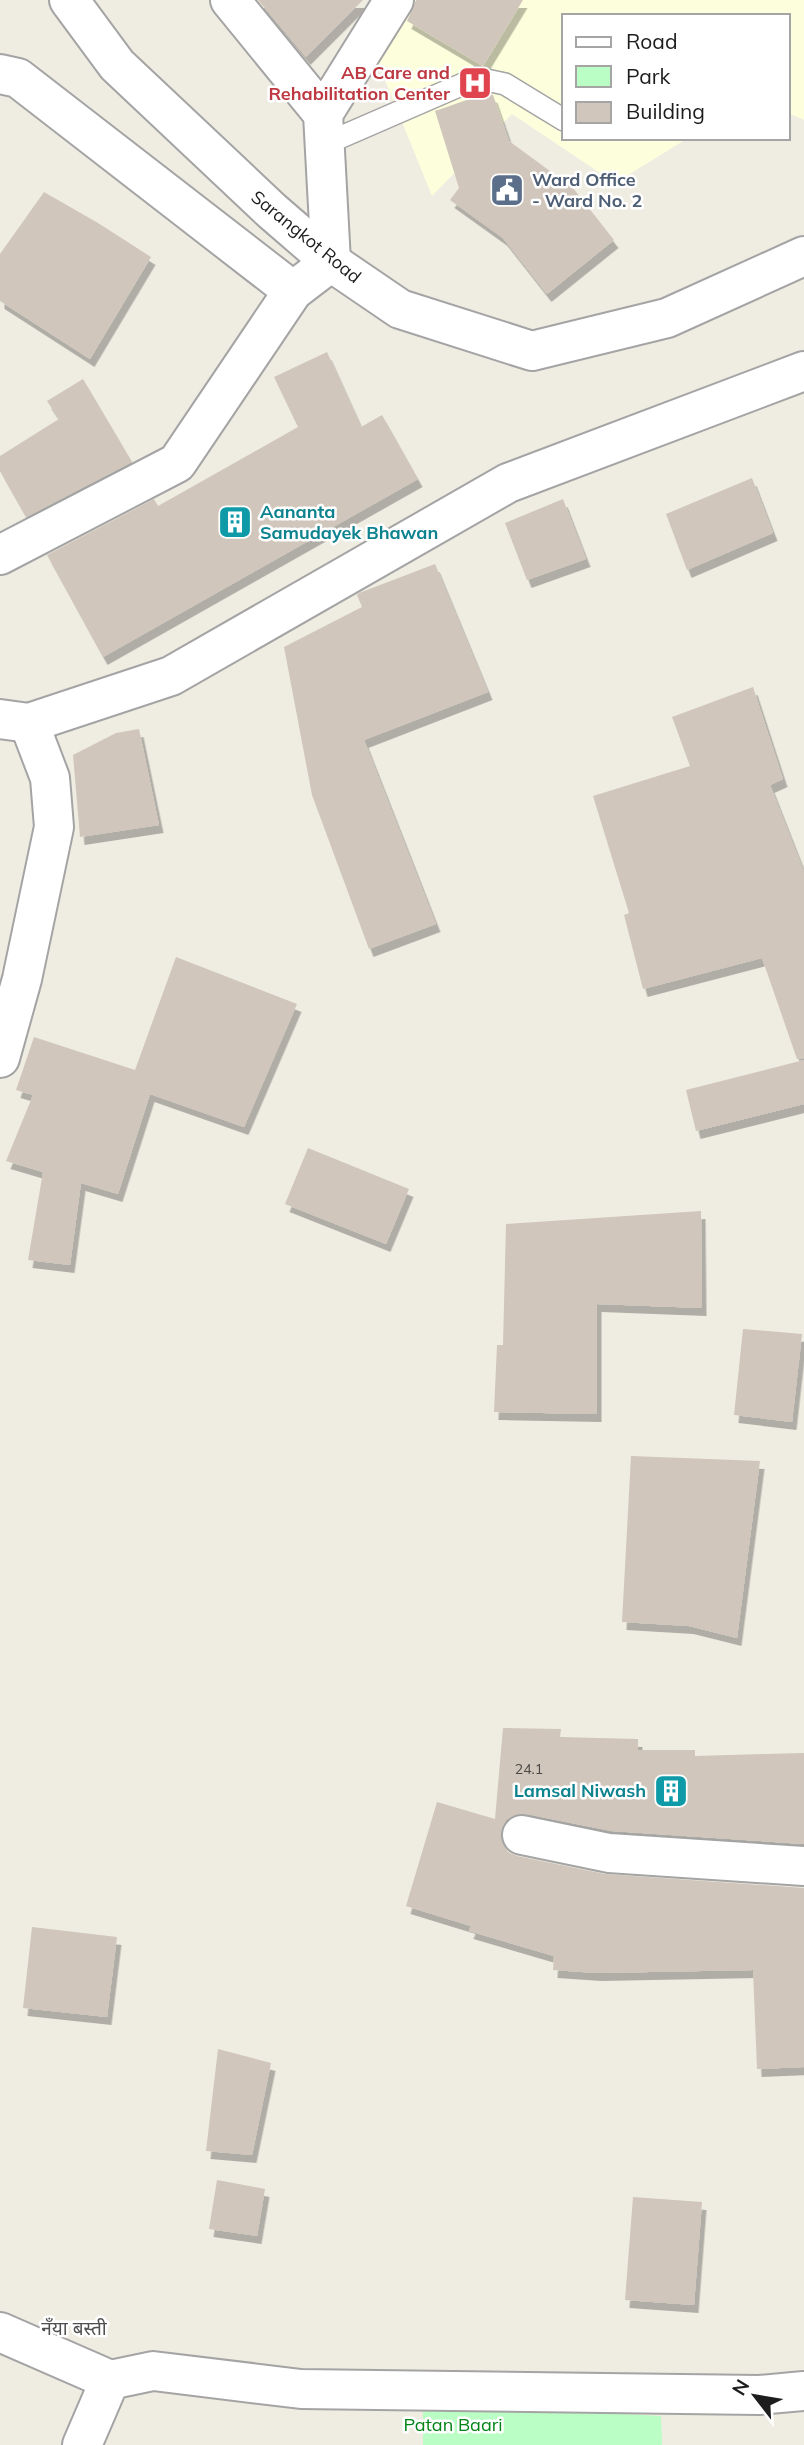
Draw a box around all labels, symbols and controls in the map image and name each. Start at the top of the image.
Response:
legend [562,14,790,140]
text: Road [626,28,677,54]
place label: AB Care and Rehabilitation Center [268,61,451,105]
text: Park [626,63,670,89]
hospital icon: AB Care and Rehabilitation Center [456,64,494,102]
text: Building [626,98,705,124]
place label: Ward Office - Ward No. 2 [532,168,642,212]
public building icon: Ward Office - Ward No. 2 [488,171,526,209]
street label: Sarangkot Road [247,185,366,288]
place label: Aananta Samudayek Bhawan [260,500,438,544]
building icon: Aananta Samudayek Bhawan [216,503,254,541]
house number: 24.1 [515,1760,543,1778]
building icon: Lamsal Niwash [652,1772,690,1810]
place label: Lamsal Niwash [514,1779,646,1802]
district label: नँया बस्ती [41,2316,108,2340]
north arrow [720,2361,790,2431]
text: N [726,2375,754,2400]
park label: Patan Baari [403,2413,503,2436]

